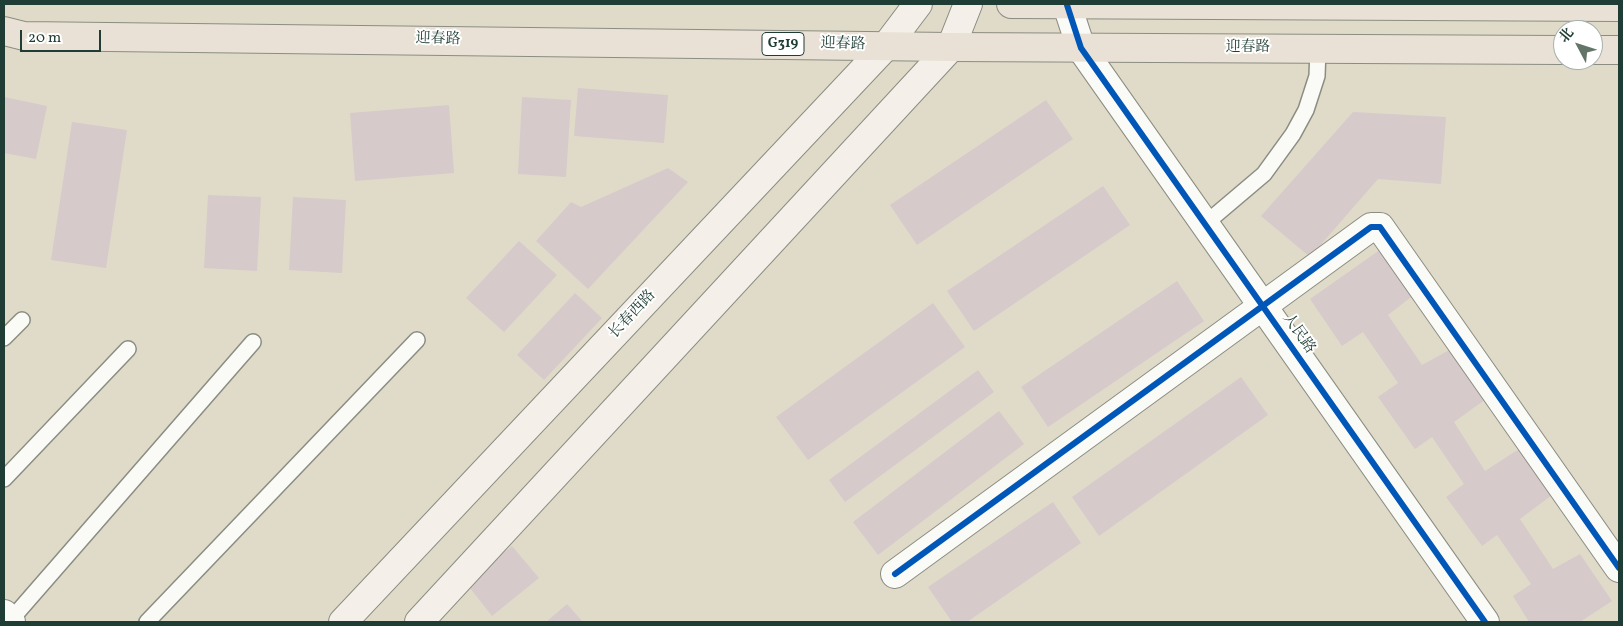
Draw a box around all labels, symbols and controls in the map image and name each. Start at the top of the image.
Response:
scale bar [22,20,104,52]
north arrow [1553,20,1603,70]
text: 北 [1555,24,1579,47]
text: 20 m [28,28,61,49]
street label: 迎春路 [415,31,461,49]
road number: G319 [762,33,804,56]
street label: 迎春路 [820,36,866,54]
street label: 迎春路 [1226,39,1270,57]
street label: 长春西路 [606,287,660,343]
street label: 人民路 [1278,310,1318,358]

